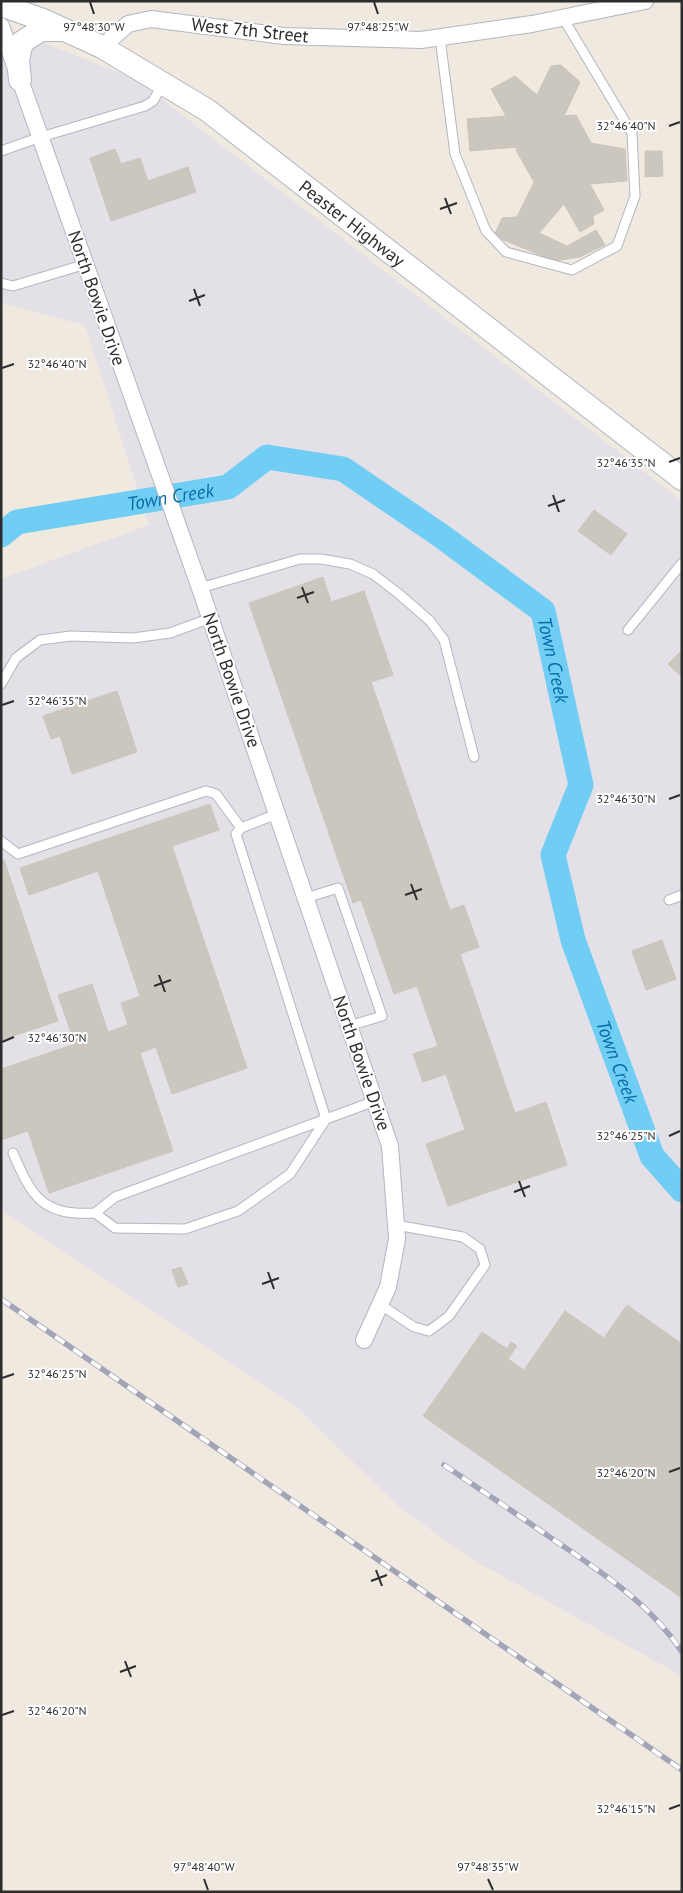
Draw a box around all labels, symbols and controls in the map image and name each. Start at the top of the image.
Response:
street label: West 7th Street [190,12,310,48]
text: 97°48'30"W [63,19,125,34]
text: 97°48'25"W [347,19,409,34]
text: 32°46'40"N [596,118,656,133]
street label: Peaster Highway [295,175,410,272]
street label: North Bowie Drive [63,227,131,369]
text: 32°46'40"N [27,356,87,371]
text: 32°46'35"N [596,455,656,470]
water label: Town Creek [125,477,217,516]
street label: North Bowie Drive [198,609,266,751]
water label: Town Creek [533,615,575,707]
text: 32°46'35"N [27,693,87,708]
text: 32°46'30"N [596,791,656,806]
street label: North Bowie Drive [328,992,396,1134]
water label: Town Creek [591,1016,644,1108]
text: 32°46'30"N [27,1030,87,1045]
text: 32°46'25"N [596,1128,656,1143]
text: 32°46'25"N [27,1366,87,1381]
text: 32°46'20"N [596,1465,656,1480]
text: 32°46'20"N [27,1703,87,1718]
text: 32°46'15"N [596,1801,656,1816]
text: 97°48'40"W [173,1859,235,1874]
text: 97°48'35"W [457,1859,519,1874]

